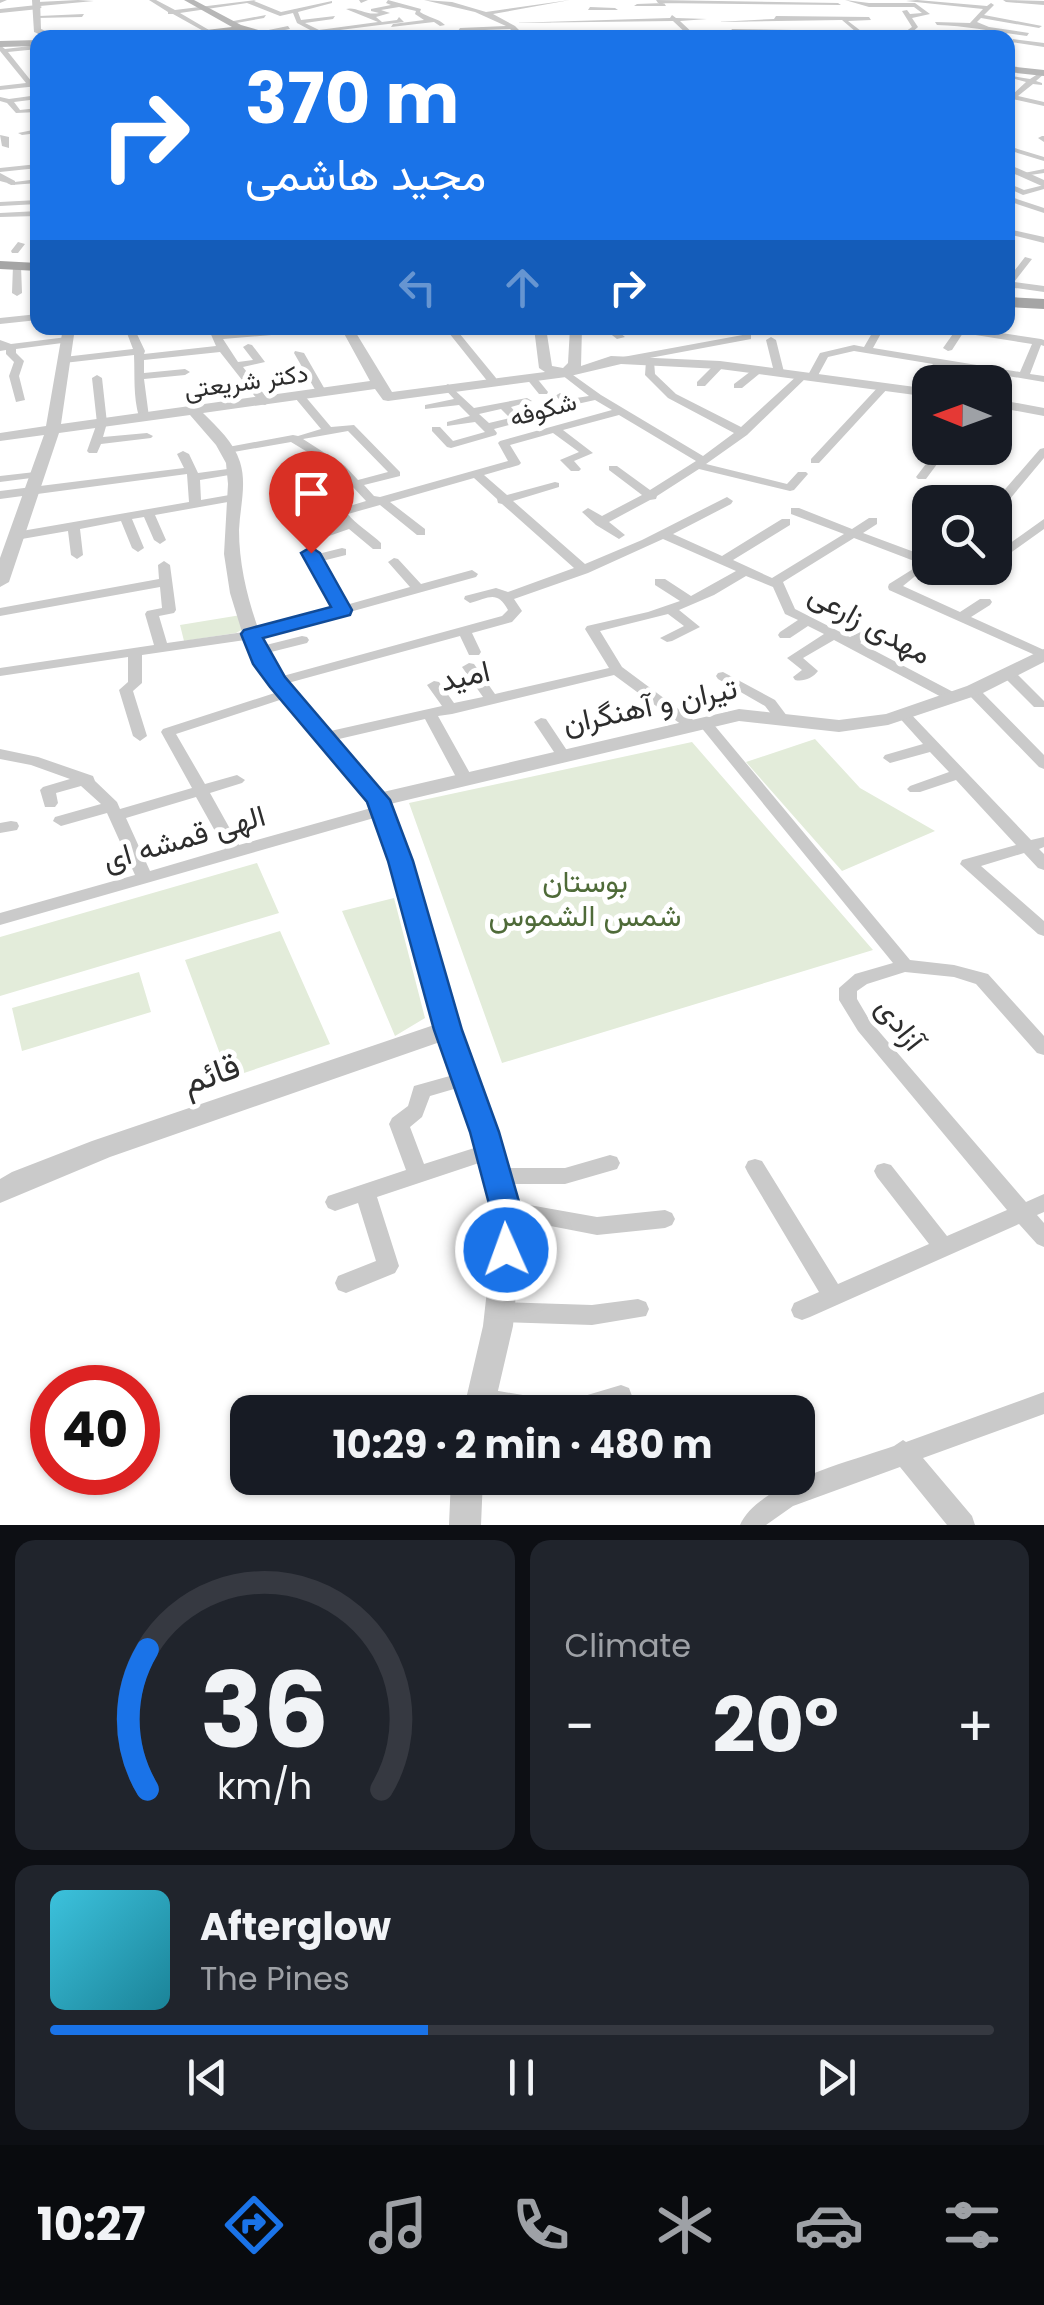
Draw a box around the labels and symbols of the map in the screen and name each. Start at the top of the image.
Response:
street label: دکتر شریعتی [182,355,310,408]
north arrow [912,365,1012,465]
street label: شکوفه [506,384,581,435]
pin [269,451,354,554]
street label: مهدی زارعی [801,572,939,675]
street label: امید [436,649,494,702]
street label: تیران و آهنگران [559,666,741,745]
street label: الهی قمشه ای [98,794,270,881]
park label: بوستان شمس الشموس [489,860,681,937]
street label: آزادی [866,988,936,1061]
street label: قائم [175,1041,246,1106]
position arrow [454,1198,558,1302]
speed limit sign: 40 [30,1365,160,1495]

